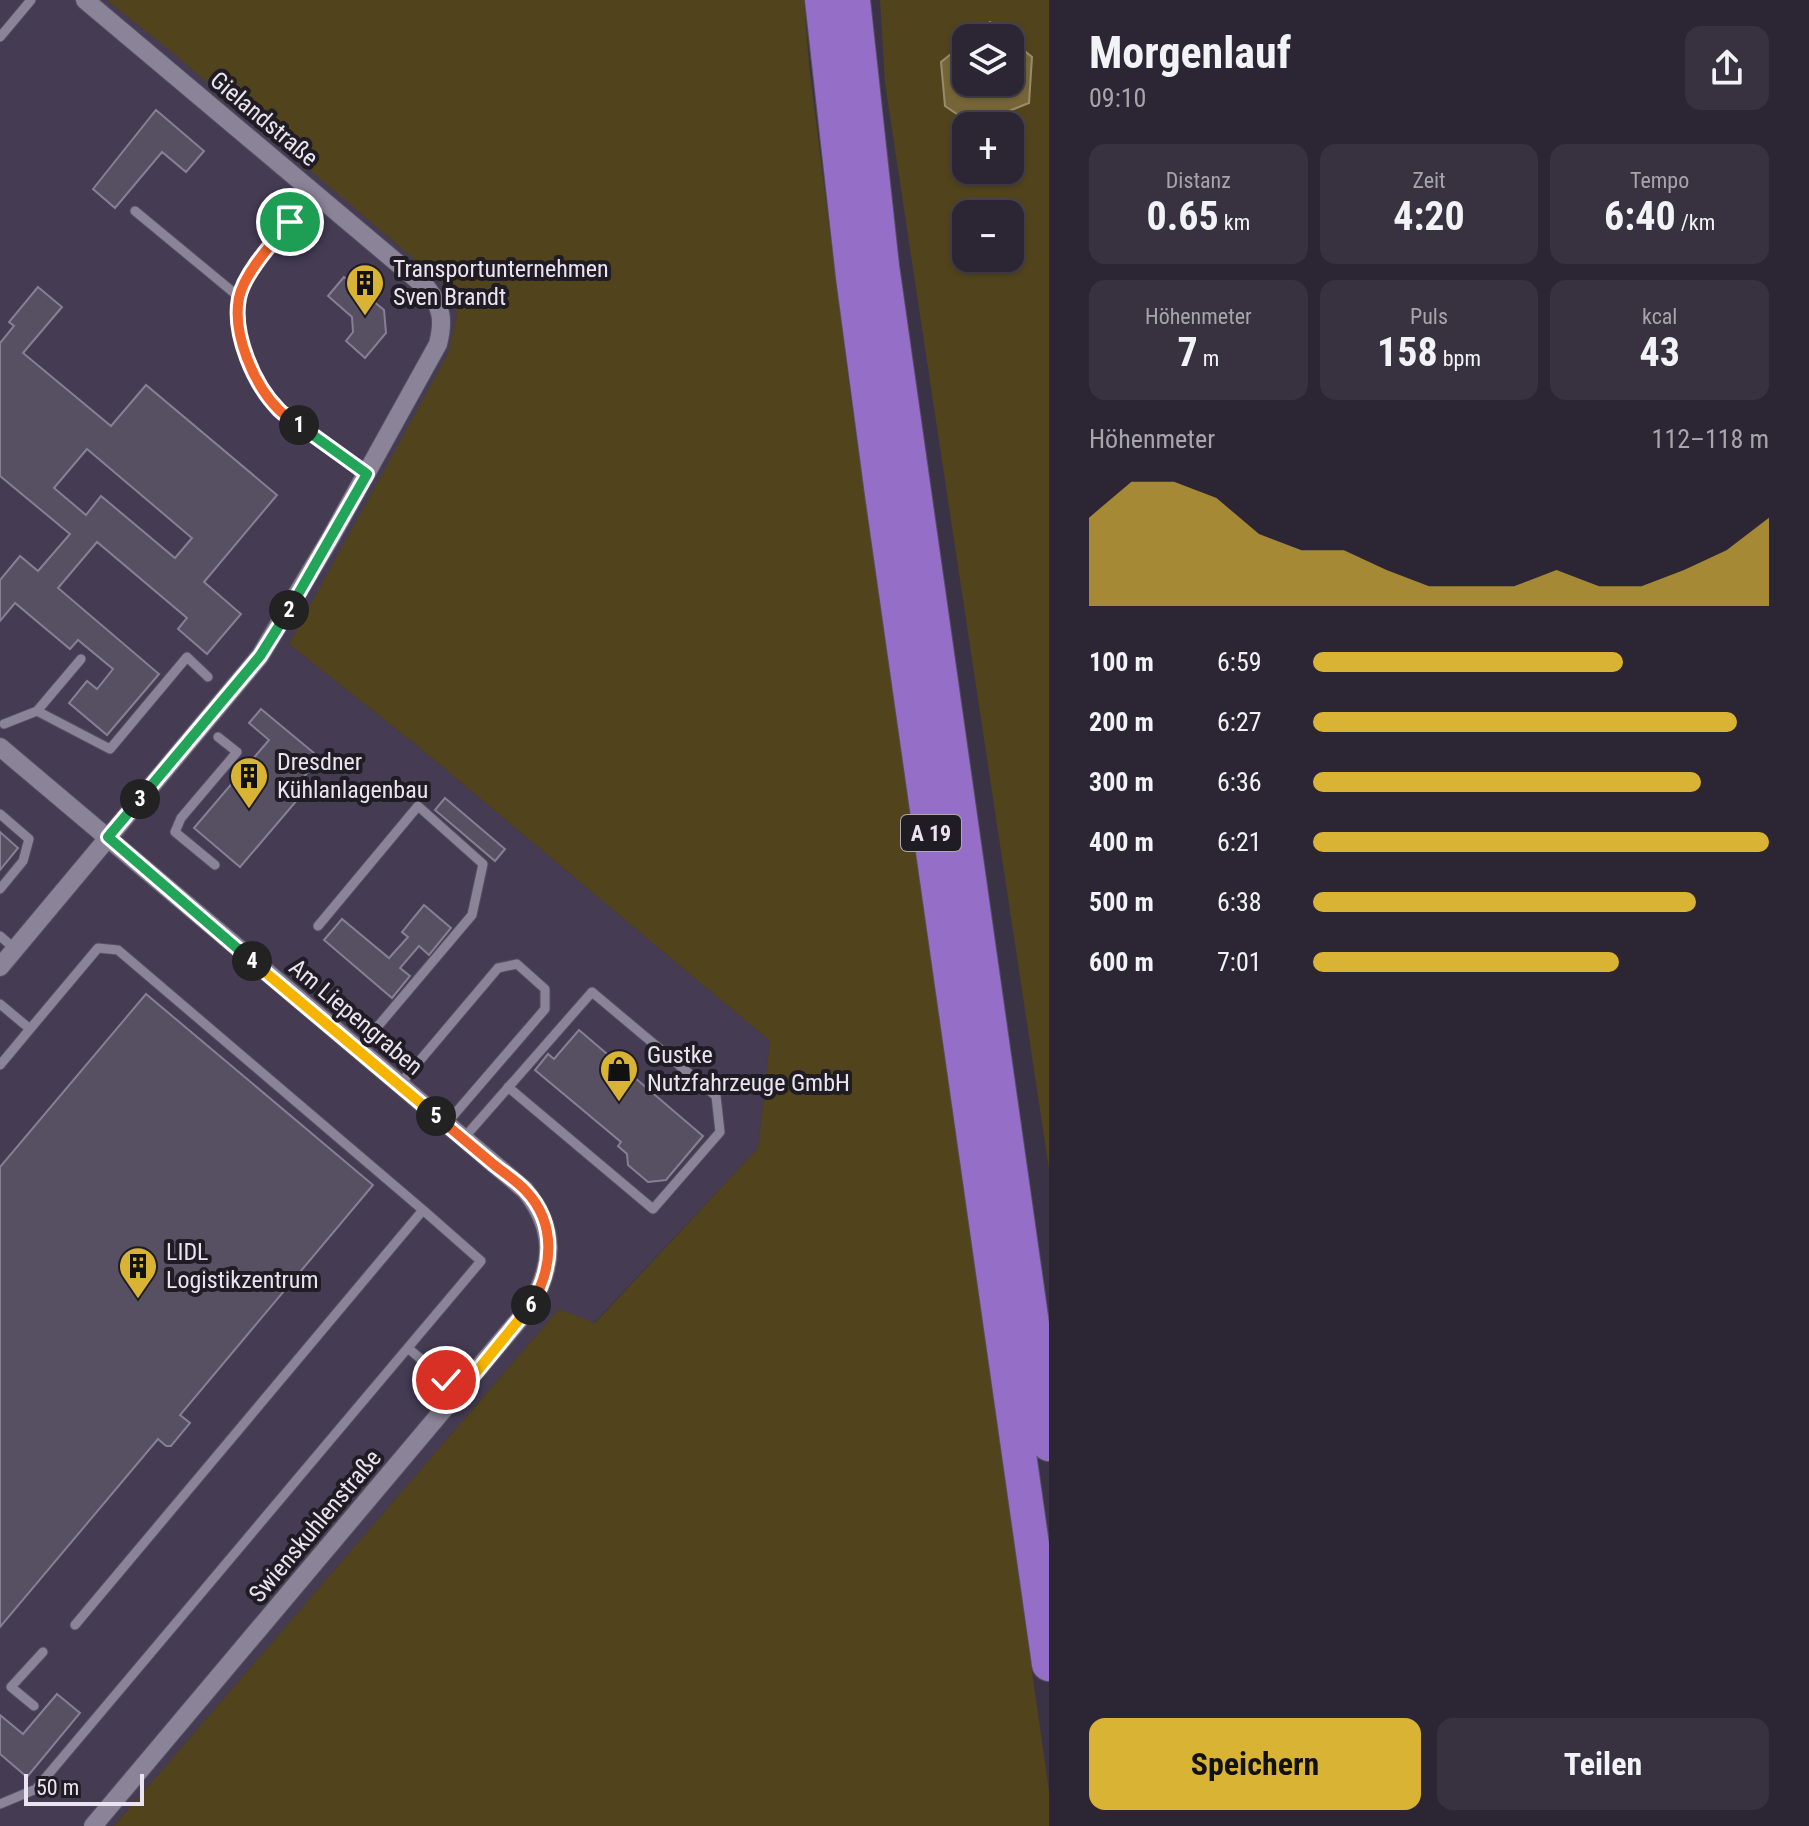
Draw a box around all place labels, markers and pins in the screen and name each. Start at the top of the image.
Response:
pin [256,188,324,256]
place label: Transportunternehmen Sven Brandt [393,255,609,311]
building icon: Transportunternehmen Sven Brandt [344,262,386,317]
pin: 1 [279,405,319,445]
pin: 2 [269,590,309,630]
place label: Dresdner Kühlanlagenbau [277,748,428,804]
building icon: Dresdner Kühlanlagenbau [228,755,270,810]
pin: 3 [120,779,160,819]
pin: 4 [232,941,272,981]
place label: Gustke Nutzfahrzeuge GmbH [647,1041,850,1097]
shop icon: Gustke Nutzfahrzeuge GmbH [598,1048,640,1103]
pin: 5 [416,1096,456,1136]
place label: LIDL Logistikzentrum [166,1238,318,1294]
building icon: LIDL Logistikzentrum [117,1245,159,1300]
pin: 6 [511,1285,551,1325]
pin [412,1346,480,1414]

